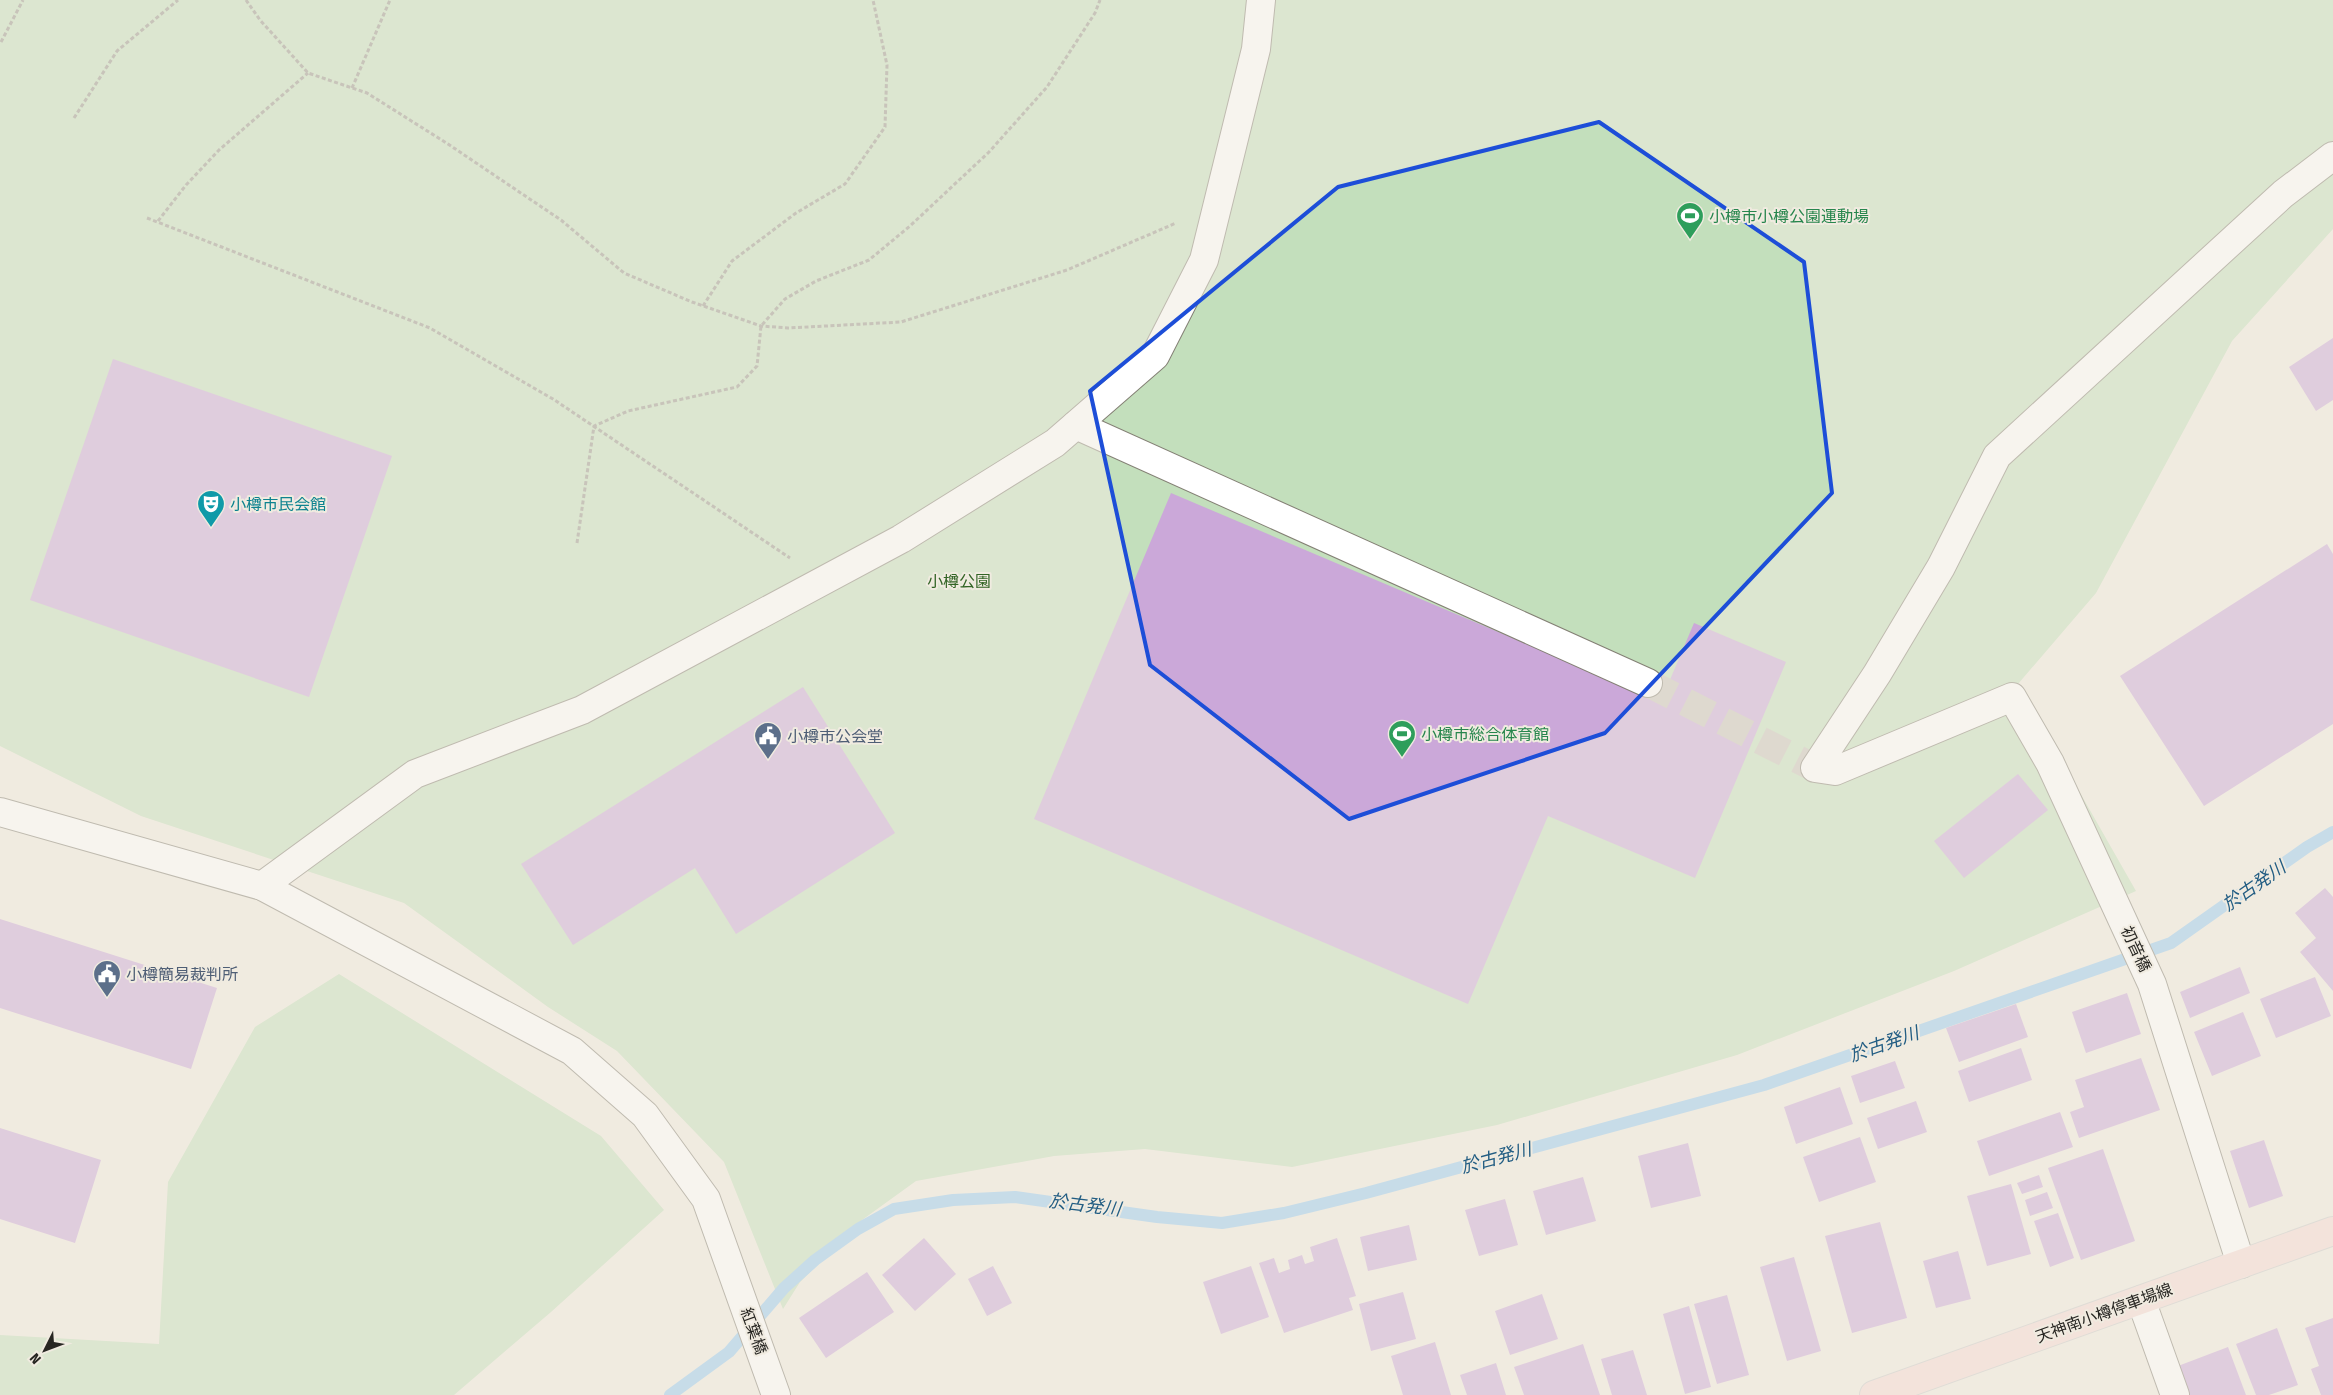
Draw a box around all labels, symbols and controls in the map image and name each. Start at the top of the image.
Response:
sports icon: 小樽市小樽公園運動場 [1675,201,1705,240]
place label: 小樽市小樽公園運動場 [1709,207,1869,226]
theatre icon: 小樽市民会館 [196,489,226,528]
place label: 小樽市民会館 [230,495,326,514]
park label: 小樽公園 [927,572,991,591]
sports icon: 小樽市総合体育館 [1387,719,1417,758]
public building icon: 小樽市公会堂 [753,721,783,760]
place label: 小樽市総合体育館 [1421,725,1549,744]
place label: 小樽市公会堂 [787,727,883,746]
water label: 於古発川 [2218,855,2291,916]
street label: 初音橋 [2117,923,2155,975]
public building icon: 小樽簡易裁判所 [92,959,122,998]
place label: 小樽簡易裁判所 [126,965,238,984]
water label: 於古発川 [1846,1021,1924,1066]
water label: 於古発川 [1458,1138,1536,1178]
water label: 於古発川 [1048,1190,1124,1221]
street label: 天神南小樽停車場線 [2033,1279,2175,1347]
street label: 紅葉橋 [737,1305,771,1357]
north arrow [20,1325,70,1375]
text: N [27,1350,45,1367]

